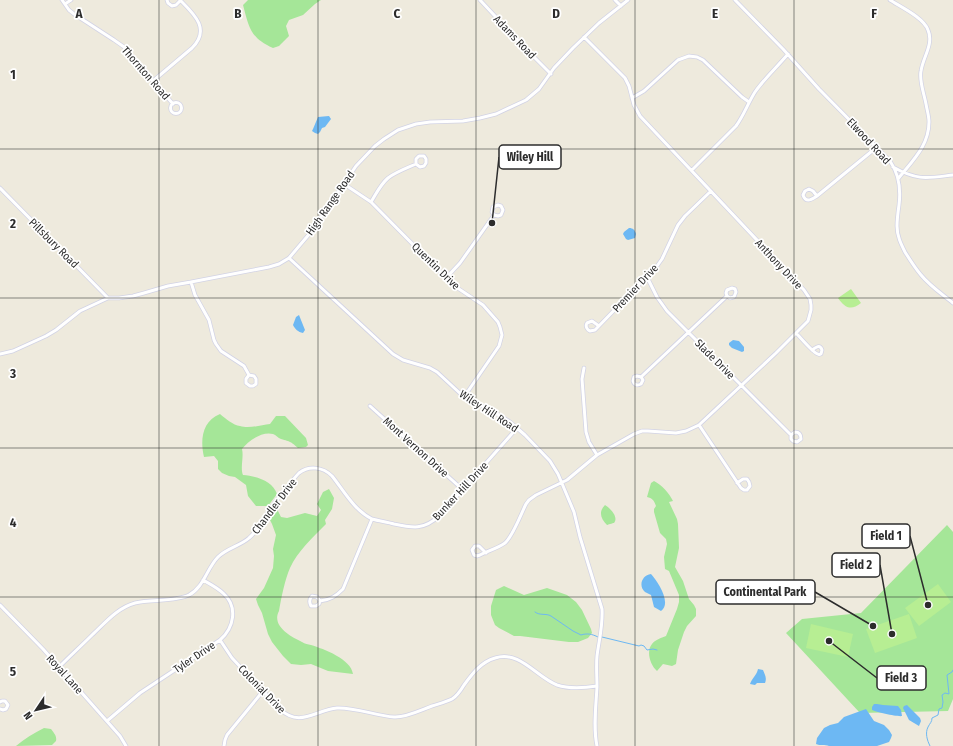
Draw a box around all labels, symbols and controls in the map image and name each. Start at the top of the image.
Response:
text: A [74,6,83,21]
text: B [234,6,242,21]
text: C [394,6,401,21]
text: D [552,6,560,21]
text: E [712,6,718,21]
text: F [871,6,877,21]
street label: Adams Road [491,13,539,62]
street label: Thornton Road [119,44,172,103]
text: 1 [10,67,16,82]
street label: Elwood Road [844,116,893,167]
callout: Wiley Hill [499,145,561,169]
text: Wiley Hill [507,150,554,164]
street label: High Range Road [303,168,357,238]
text: 2 [9,216,16,231]
street label: Pillsbury Road [26,216,81,271]
street label: Anthony Drive [752,237,805,292]
street label: Quentin Drive [409,240,462,293]
street label: Premier Drive [610,262,661,315]
street label: Slade Drive [692,337,737,382]
text: 3 [9,366,16,381]
street label: Wiley Hill Road [457,388,521,435]
street label: Mont Vernon Drive [380,415,451,480]
street label: Bunker Hill Drive [430,459,491,523]
street label: Chandler Drive [249,476,300,537]
text: 4 [10,515,17,530]
callout: Field 1 [862,524,910,548]
text: Field 1 [870,529,902,543]
callout: Field 2 [832,553,880,577]
text: Field 2 [840,558,872,572]
callout: Continental Park [716,580,815,604]
text: Continental Park [724,585,807,599]
street label: Tyler Drive [171,639,218,676]
street label: Royal Lane [44,652,86,697]
street label: Colonial Drive [235,662,288,716]
text: 5 [10,664,16,679]
callout: Field 3 [877,666,926,690]
text: Field 3 [885,671,917,685]
north arrow [16,690,56,730]
text: N [21,709,35,722]

